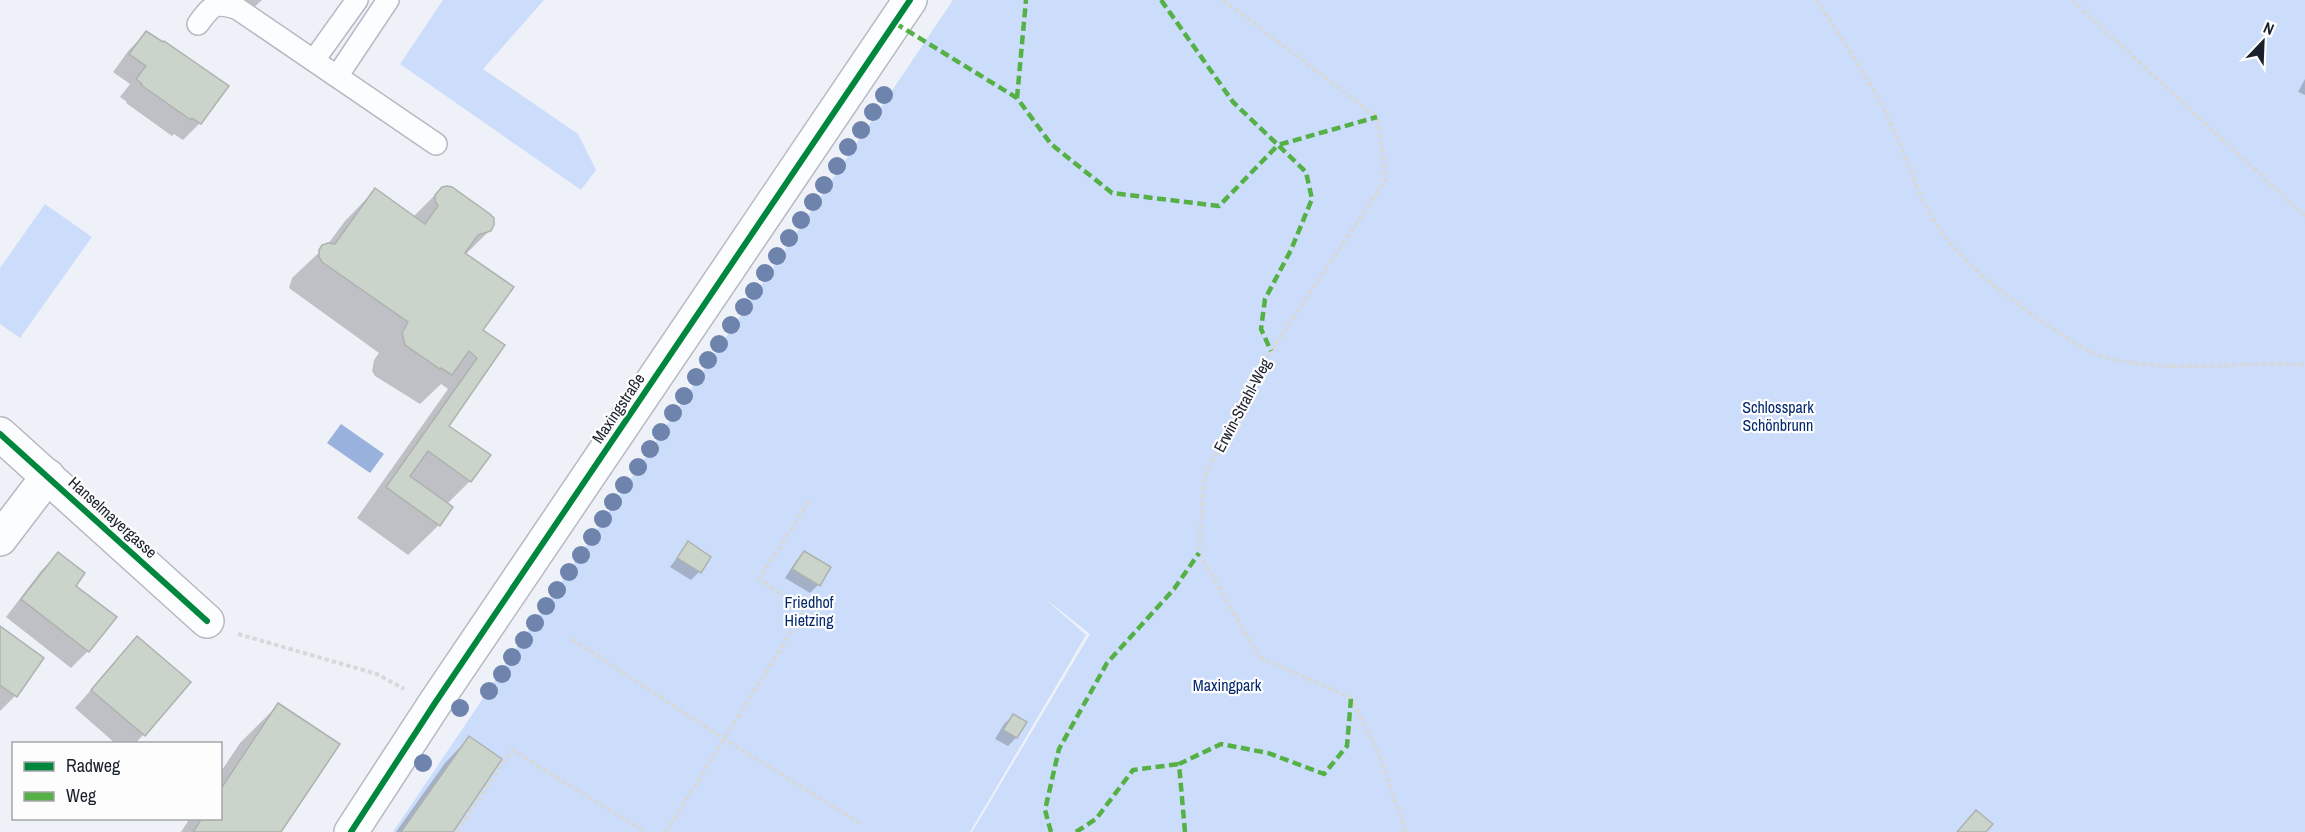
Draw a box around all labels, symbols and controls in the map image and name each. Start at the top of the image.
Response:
north arrow [2233,12,2293,72]
text: N [2260,16,2278,40]
street label: Erwin-Strahl-Weg [1208,354,1276,456]
street label: Maxingstraße [586,369,650,447]
park label: Schlosspark Schönbrunn [1742,396,1814,436]
street label: Hanselmayergasse [64,471,162,563]
park label: Friedhof Hietzing [785,591,834,631]
park label: Maxingpark [1193,674,1262,696]
legend [12,742,222,820]
text: Radweg [66,753,121,778]
text: Weg [66,783,97,808]

